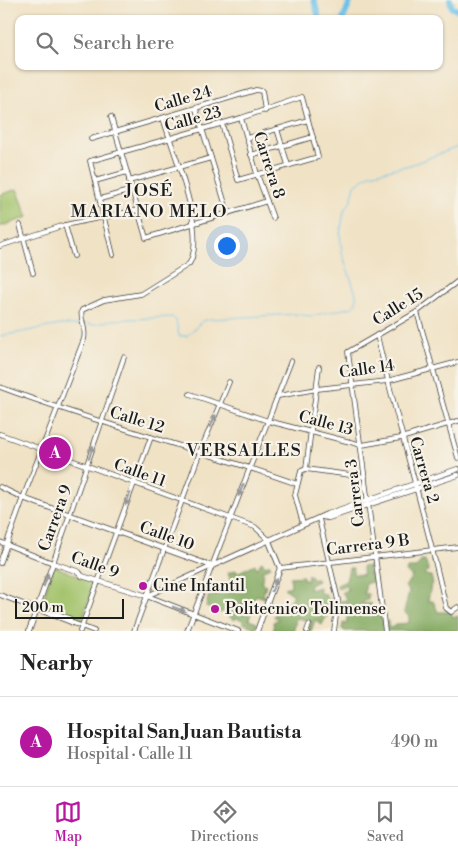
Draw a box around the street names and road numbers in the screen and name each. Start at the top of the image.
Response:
street label: Calle 24 [152,81,214,117]
street label: Calle 23 [162,102,224,136]
street label: Carrera 8 [249,129,289,201]
street label: Calle 15 [369,284,427,330]
street label: Calle 14 [338,355,396,383]
street label: Calle 12 [107,402,167,438]
street label: Calle 13 [297,406,356,440]
street label: Carrera 2 [405,434,443,506]
street label: Calle 11 [111,454,169,492]
street label: Carrera 3 [341,458,369,528]
street label: Carrera 9 [34,482,76,554]
street label: Calle 10 [137,517,197,555]
street label: Carrera 9 B [325,530,411,560]
street label: Calle 9 [68,547,122,583]

